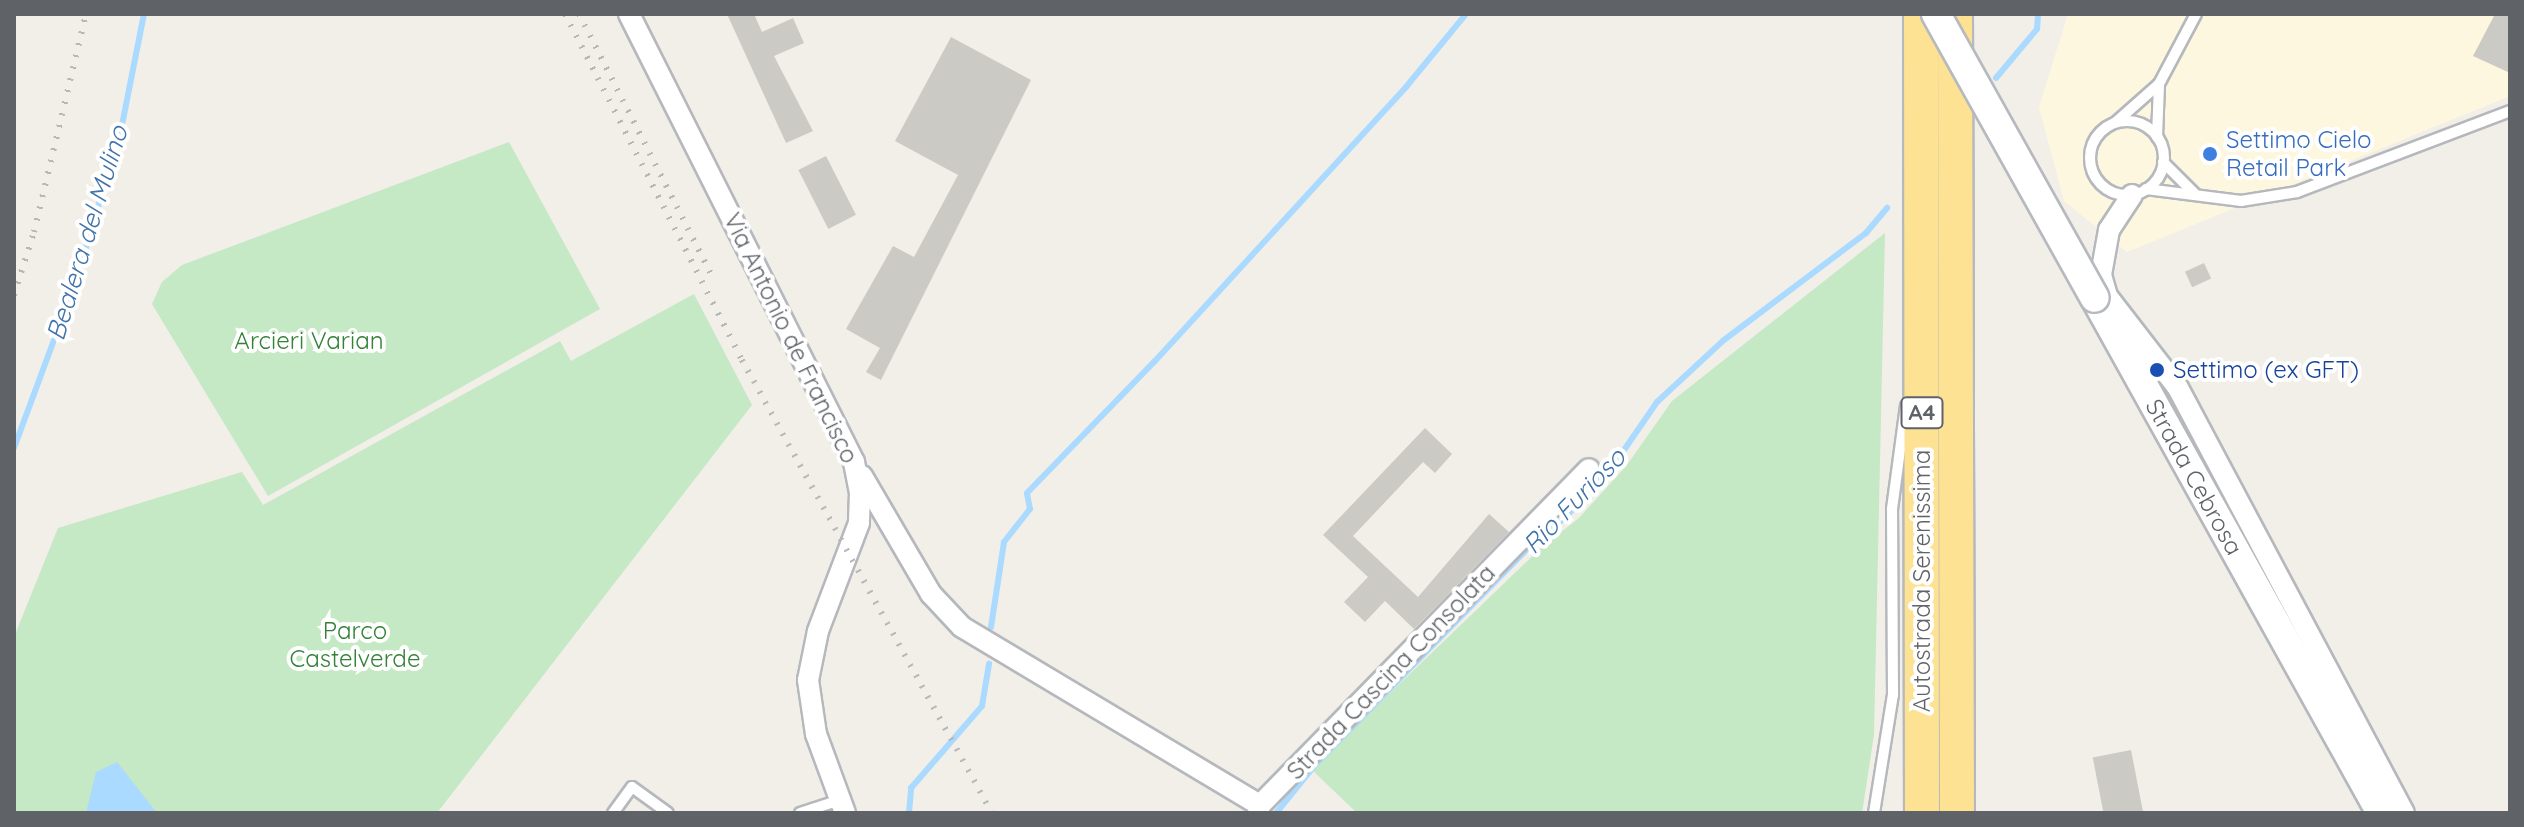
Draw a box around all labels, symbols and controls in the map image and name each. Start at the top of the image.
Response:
water label: Bealera del Mulino [40,122,134,344]
place label: Settimo Cielo Retail Park [2226,126,2372,182]
marker: Settimo Cielo Retail Park [2201,145,2219,163]
street label: Via Antonio de Francisco [718,208,864,468]
park label: Arcieri Varian [234,327,384,355]
place label: Settimo (ex GFT) [2173,356,2359,384]
marker: Settimo (ex GFT) [2148,361,2166,379]
street label: Strada Cebrosa [2139,394,2249,560]
road number: A4 [1900,395,1944,431]
water label: Rio Furioso [1516,442,1632,560]
street label: Autostrada Serenissima [1908,450,1936,712]
street label: Strada Cascina Consolata [1281,559,1501,785]
park label: Parco Castelverde [290,617,420,673]

